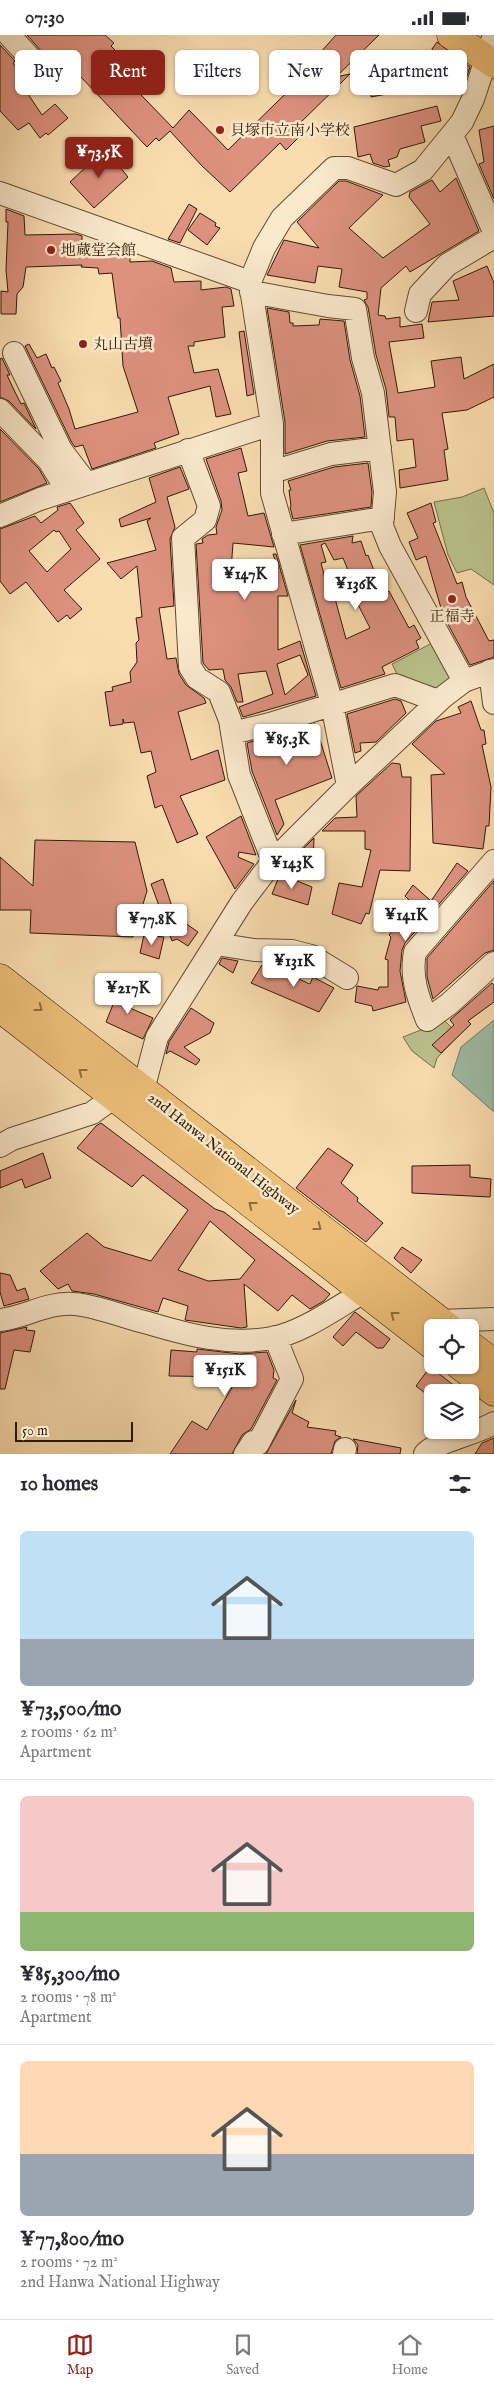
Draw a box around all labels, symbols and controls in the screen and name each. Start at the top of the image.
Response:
text: 07:30 [25,6,65,30]
chip: Buy [15,50,81,95]
chip: Rent [91,50,165,95]
chip: Filters [175,50,259,95]
chip: New [269,50,340,95]
chip: Apartment [350,50,467,95]
place label: 貝塚市立南小学校 [230,121,350,140]
marker: 貝塚市立南小学校 [214,124,226,136]
pin: ¥73.5K [58,137,140,179]
text: ¥73.5K [76,143,122,163]
place label: 地蔵堂会館 [61,241,136,260]
marker: 地蔵堂会館 [45,244,57,256]
place label: 丸山古墳 [93,335,153,354]
marker: 丸山古墳 [77,338,89,350]
pin: ¥147K [210,559,280,601]
text: ¥147K [223,565,267,585]
pin: ¥136K [321,569,391,611]
text: ¥136K [335,575,377,595]
marker: 正福寺 [446,593,458,605]
place label: 正福寺 [429,607,475,626]
pin: ¥85.3K [246,723,328,766]
text: ¥85.3K [265,730,309,750]
pin: ¥143K [257,847,327,890]
text: ¥143K [270,854,314,874]
pin: ¥141K [371,899,441,942]
pin: ¥77.8K [111,903,193,946]
text: ¥141K [385,906,428,926]
text: ¥77.8K [128,910,176,930]
pin: ¥131K [259,945,329,988]
text: ¥131K [273,952,315,972]
pin: ¥217K [93,973,163,1015]
text: ¥217K [106,979,150,999]
one-way arrow [33,1002,42,1011]
one-way arrow [79,1070,88,1078]
street label: 2nd Hanwa National Highway [144,1088,304,1219]
one-way arrow [248,1201,257,1210]
one-way arrow [312,1222,321,1230]
one-way arrow [390,1312,400,1321]
map controls [424,1319,479,1439]
button: locate [424,1319,479,1374]
pin: ¥151K [190,1355,260,1397]
text: ¥151K [205,1361,245,1381]
button: layers [424,1384,479,1439]
scale bar [15,1419,132,1442]
text: 50 m [22,1422,48,1440]
icon: filters [446,1470,474,1498]
text: 10 homes [20,1471,98,1498]
icon: home [202,1563,292,1653]
text: ¥73,500/mo [20,1696,121,1723]
text: 2 rooms · 62 m² [20,1723,117,1743]
text: Apartment [20,1743,91,1763]
icon: home [202,1829,292,1919]
text: ¥85,300/mo [20,1961,120,1988]
text: 2 rooms · 78 m² [20,1988,117,2008]
text: Apartment [20,2008,91,2028]
icon: home [202,2094,292,2184]
text: ¥77,800/mo [20,2226,124,2253]
text: 2 rooms · 72 m² [20,2253,118,2273]
text: 2nd Hanwa National Highway [20,2273,220,2293]
tab: Map [66,2331,94,2379]
tab: Saved [226,2331,259,2379]
tab: Home [391,2331,428,2379]

